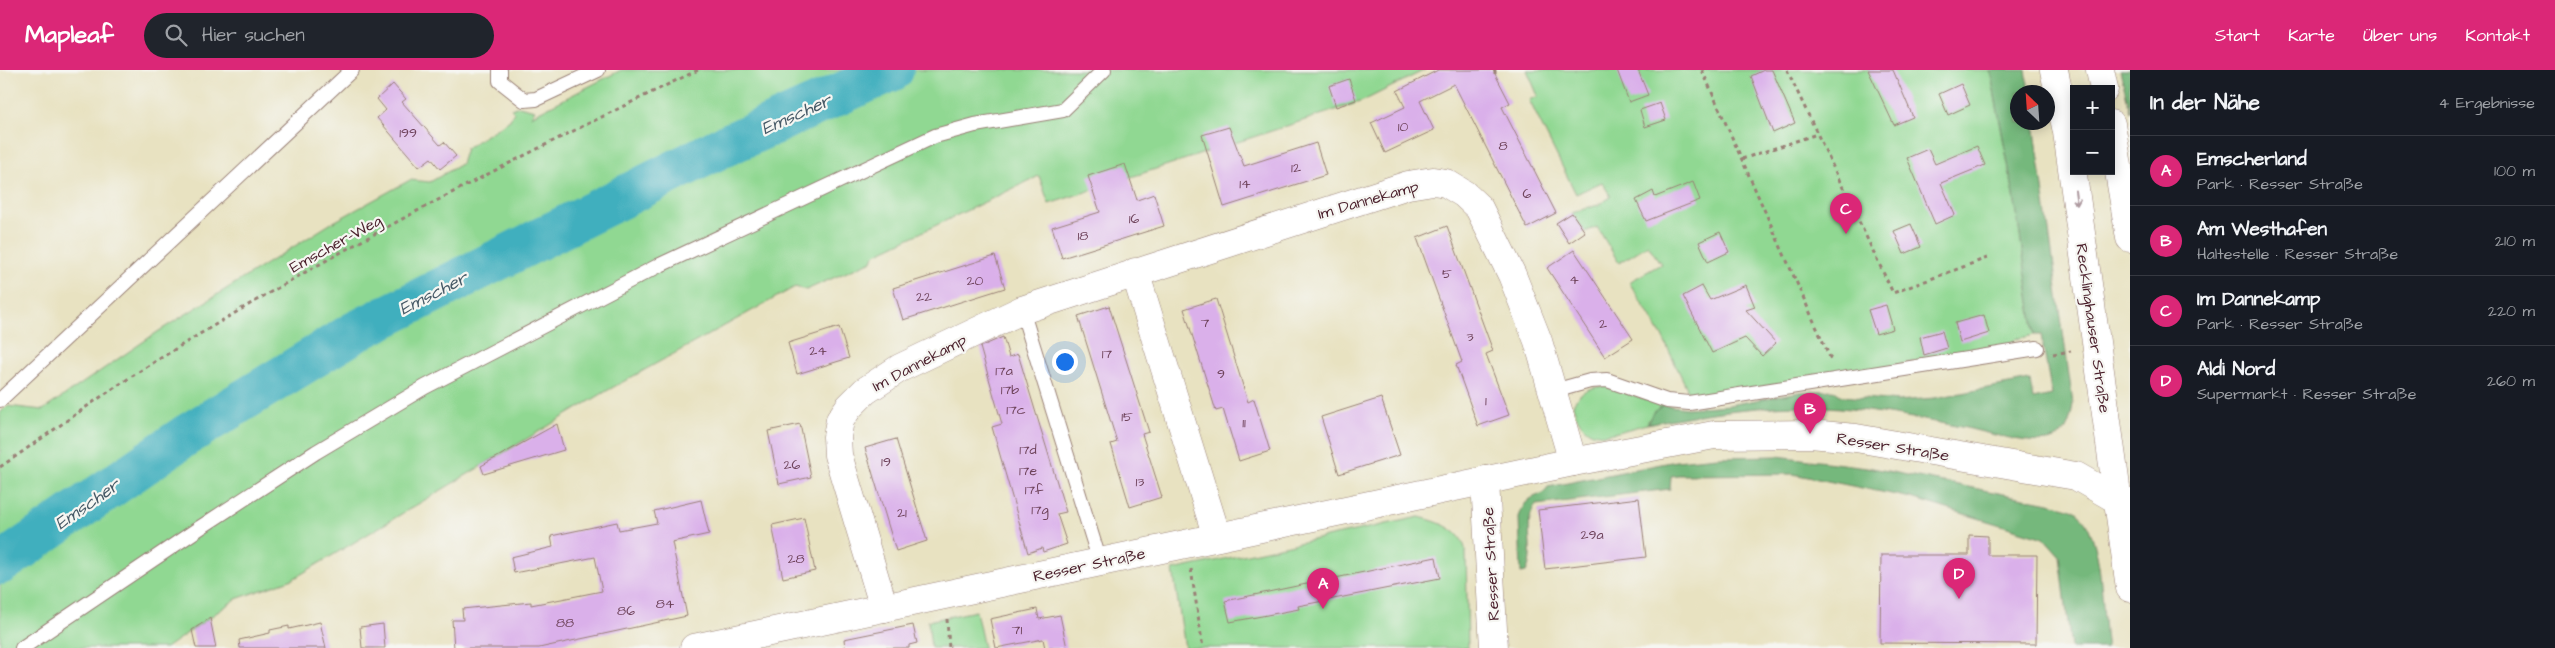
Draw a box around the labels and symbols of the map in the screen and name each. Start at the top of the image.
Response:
north arrow [2010,85,2055,130]
water label: Emscher [757,87,837,141]
house number: 10 [1398,117,1408,137]
house number: 199 [399,123,417,143]
house number: 8 [1498,136,1508,156]
house number: 12 [1291,158,1301,178]
house number: 14 [1239,174,1251,194]
street label: Im Dannekamp [1315,175,1421,225]
house number: 6 [1523,184,1532,204]
one-way arrow [2071,190,2081,206]
pin: C [1830,193,1862,234]
street label: Emscher-Weg [285,209,386,279]
house number: 16 [1129,209,1140,229]
house number: 18 [1078,226,1088,246]
street label: Recklinghauser Straße [2069,242,2116,415]
house number: 5 [1442,264,1452,284]
water label: Emscher [395,265,474,321]
house number: 4 [1569,270,1579,290]
house number: 20 [967,271,984,291]
house number: 22 [916,287,932,307]
house number: 7 [1201,313,1210,333]
house number: 2 [1599,314,1607,334]
house number: 3 [1466,327,1474,347]
street label: Im Dannekamp [868,329,971,397]
house number: 24 [809,341,827,361]
house number: 17 [1102,344,1113,364]
your location [1052,349,1078,375]
house number: 17a [995,361,1013,381]
house number: 9 [1217,364,1225,384]
house number: 17b [1001,380,1019,400]
house number: 1 [1485,391,1487,411]
pin: B [1794,393,1826,434]
house number: 17c [1006,400,1026,420]
house number: 15 [1121,407,1133,427]
house number: 11 [1242,413,1246,433]
street label: Resser Straße [1835,427,1951,467]
house number: 17d [1019,440,1037,460]
house number: 19 [881,452,891,472]
house number: 26 [784,455,801,475]
house number: 17e [1019,461,1037,481]
water label: Emscher [50,472,126,536]
house number: 13 [1136,472,1144,492]
house number: 17f [1025,480,1044,500]
house number: 17g [1031,500,1049,520]
house number: 21 [897,503,907,523]
street label: Resser Straße [1477,506,1505,621]
house number: 29a [1580,525,1604,545]
street label: Resser Straße [1031,542,1147,588]
house number: 28 [787,549,805,569]
pin: D [1943,558,1975,599]
pin: A [1307,568,1339,609]
house number: 84 [656,594,675,614]
house number: 86 [617,601,635,621]
house number: 88 [556,613,574,633]
house number: 71 [1012,620,1022,640]

